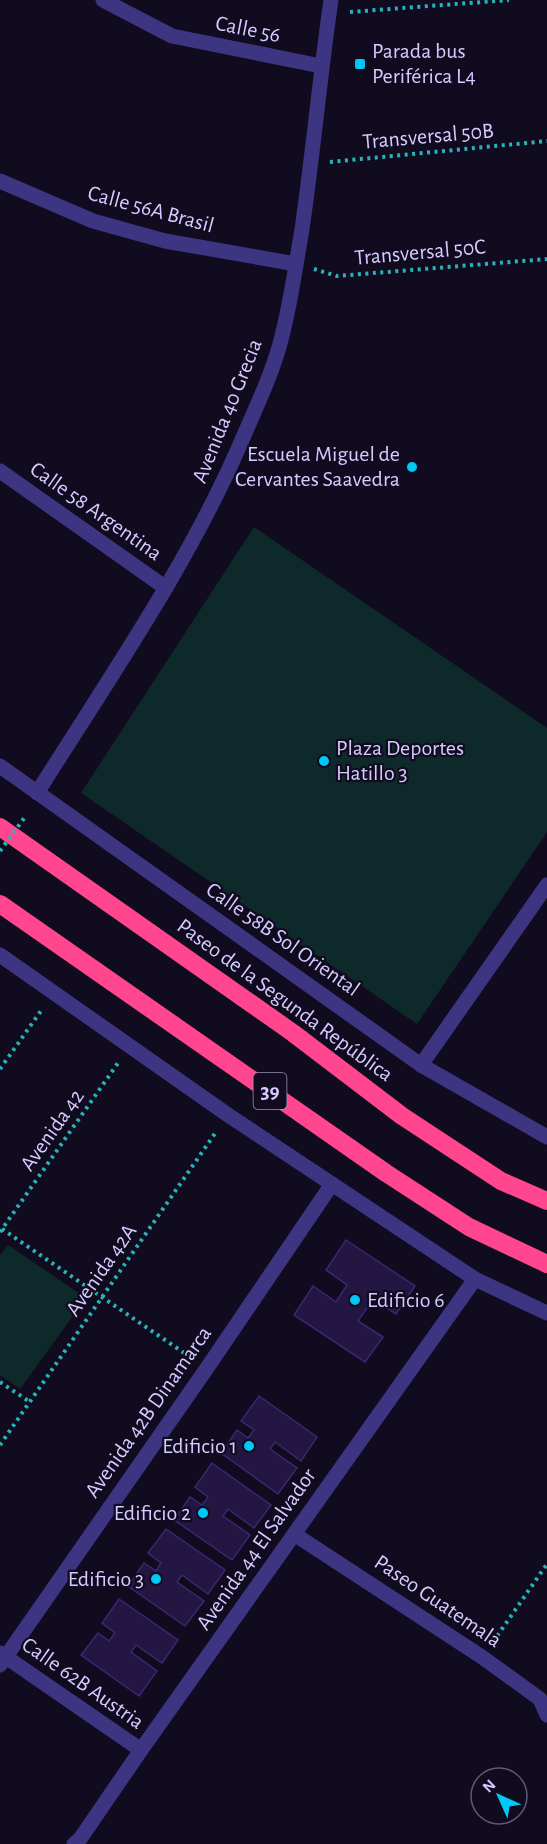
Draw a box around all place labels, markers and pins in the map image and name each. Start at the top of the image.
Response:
place label: Parada bus Periférica L4 [372,40,476,87]
marker: Parada bus Periférica L4 [353,57,367,71]
place label: Escuela Miguel de Cervantes Saavedra [235,443,400,490]
marker: Escuela Miguel de Cervantes Saavedra [405,460,419,474]
place label: Plaza Deportes Hatillo 3 [336,737,464,784]
marker: Plaza Deportes Hatillo 3 [317,754,331,768]
place label: Edificio 6 [367,1289,445,1311]
marker: Edificio 6 [348,1293,362,1307]
place label: Edificio 1 [162,1435,237,1457]
marker: Edificio 1 [242,1439,256,1453]
place label: Edificio 2 [114,1502,191,1524]
marker: Edificio 2 [196,1506,210,1520]
place label: Edificio 3 [68,1568,144,1590]
marker: Edificio 3 [149,1572,163,1586]

